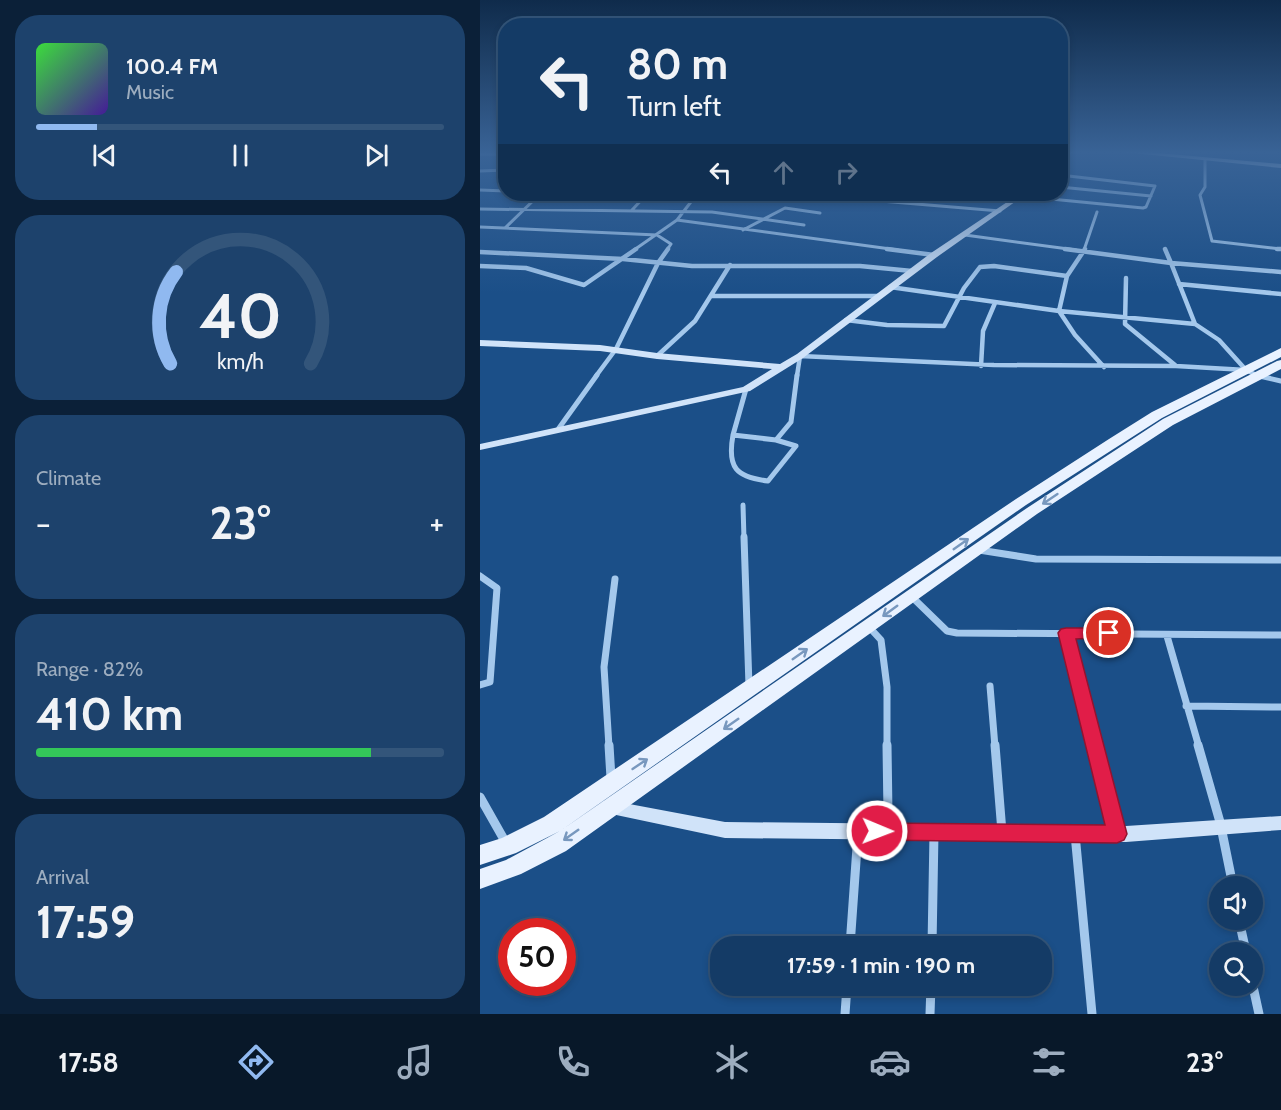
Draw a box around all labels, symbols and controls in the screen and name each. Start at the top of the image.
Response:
text: 80 m [627,38,728,90]
icon: left [528,42,606,120]
text: 100.4 FM [126,53,218,80]
text: Music [126,80,174,104]
text: Turn left [627,90,721,123]
icon: previous [88,139,121,172]
icon: pause [224,139,257,172]
icon: next [360,139,393,172]
icon: left [704,156,737,189]
icon: ahead [767,156,800,189]
icon: right [830,156,863,189]
text: 40 [199,278,281,354]
text: km/h [217,349,263,375]
text: Climate [36,466,101,490]
one-way arrow [1042,493,1058,505]
text: 23° [209,496,271,550]
text: − [36,503,51,543]
text: + [429,503,444,543]
one-way arrow [952,538,969,550]
one-way arrow [883,605,899,618]
pin [1083,607,1134,658]
icon: arrive [1092,616,1125,649]
one-way arrow [792,648,808,660]
text: Range · 82% [36,657,143,681]
text: 410 km [36,687,183,741]
one-way arrow [724,718,740,730]
one-way arrow [631,758,648,771]
position arrow [845,799,909,863]
one-way arrow [563,829,580,841]
text: Arrival [36,865,89,889]
map controls [1209,876,1263,996]
button: sound [1209,876,1263,930]
text: 17:59 [36,895,135,949]
speed limit sign: 50 [498,918,576,996]
button: search [1209,942,1263,996]
text: 17:59 · 1 min · 190 m [787,952,975,979]
icon: directions [235,1041,277,1083]
icon: music [394,1041,436,1083]
icon: phone [552,1041,594,1083]
icon: climate [711,1041,753,1083]
icon: car [869,1041,911,1083]
icon: filters [1028,1041,1070,1083]
text: 17:58 [58,1046,119,1079]
text: 23° [1186,1046,1223,1079]

